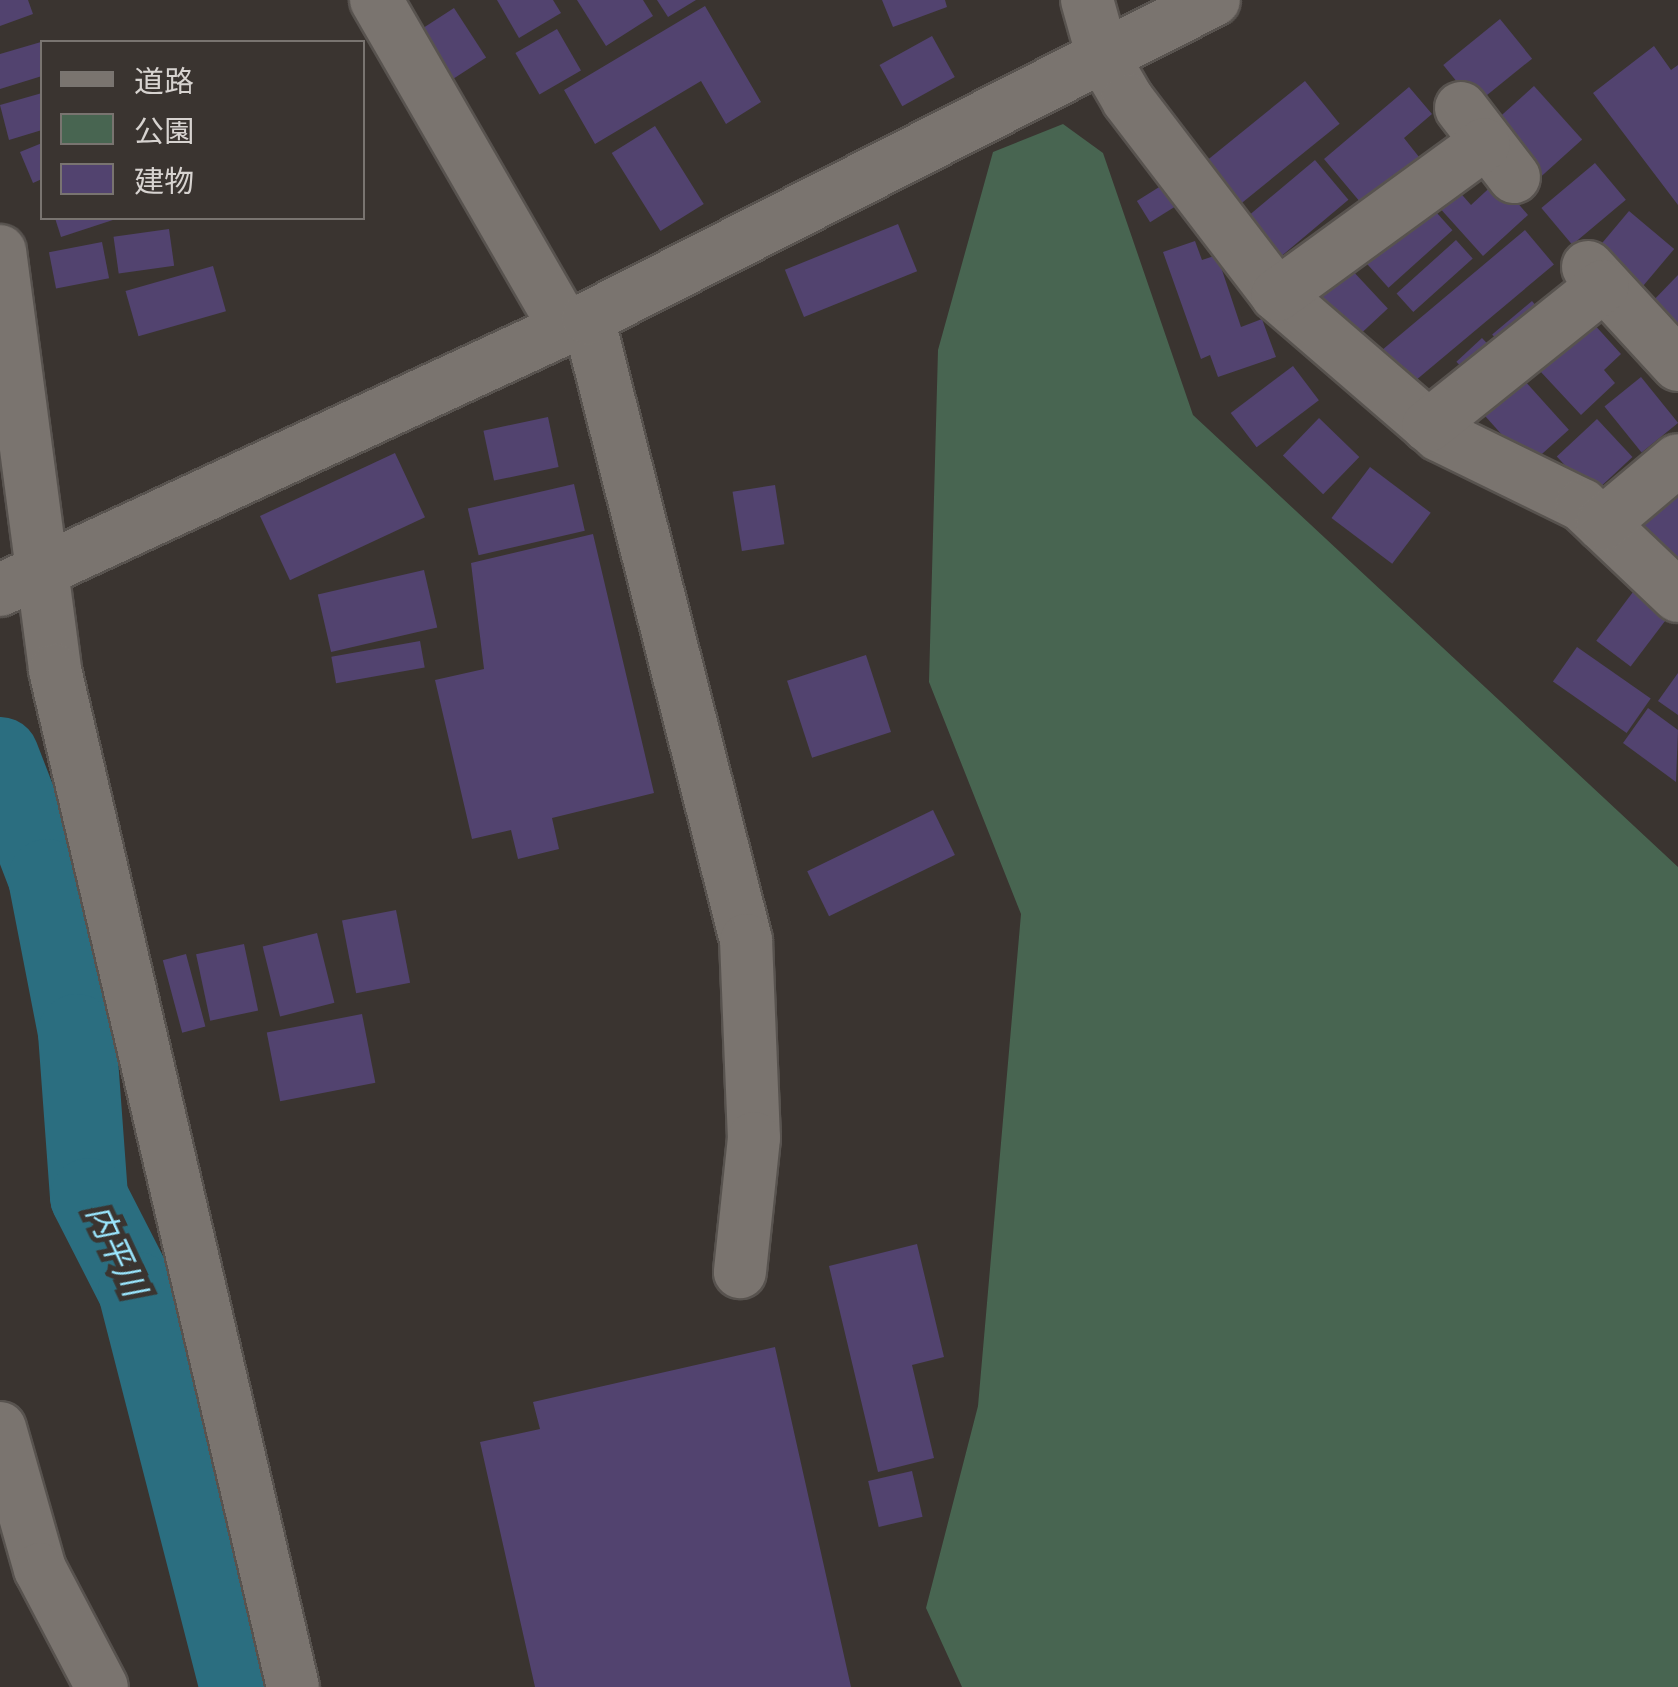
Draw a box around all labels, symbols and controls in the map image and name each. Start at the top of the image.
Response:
legend [40,40,365,220]
text: 道路 [134,68,194,98]
text: 公園 [134,118,194,148]
text: 建物 [134,168,194,198]
water label: 内平川 [77,1199,153,1303]

